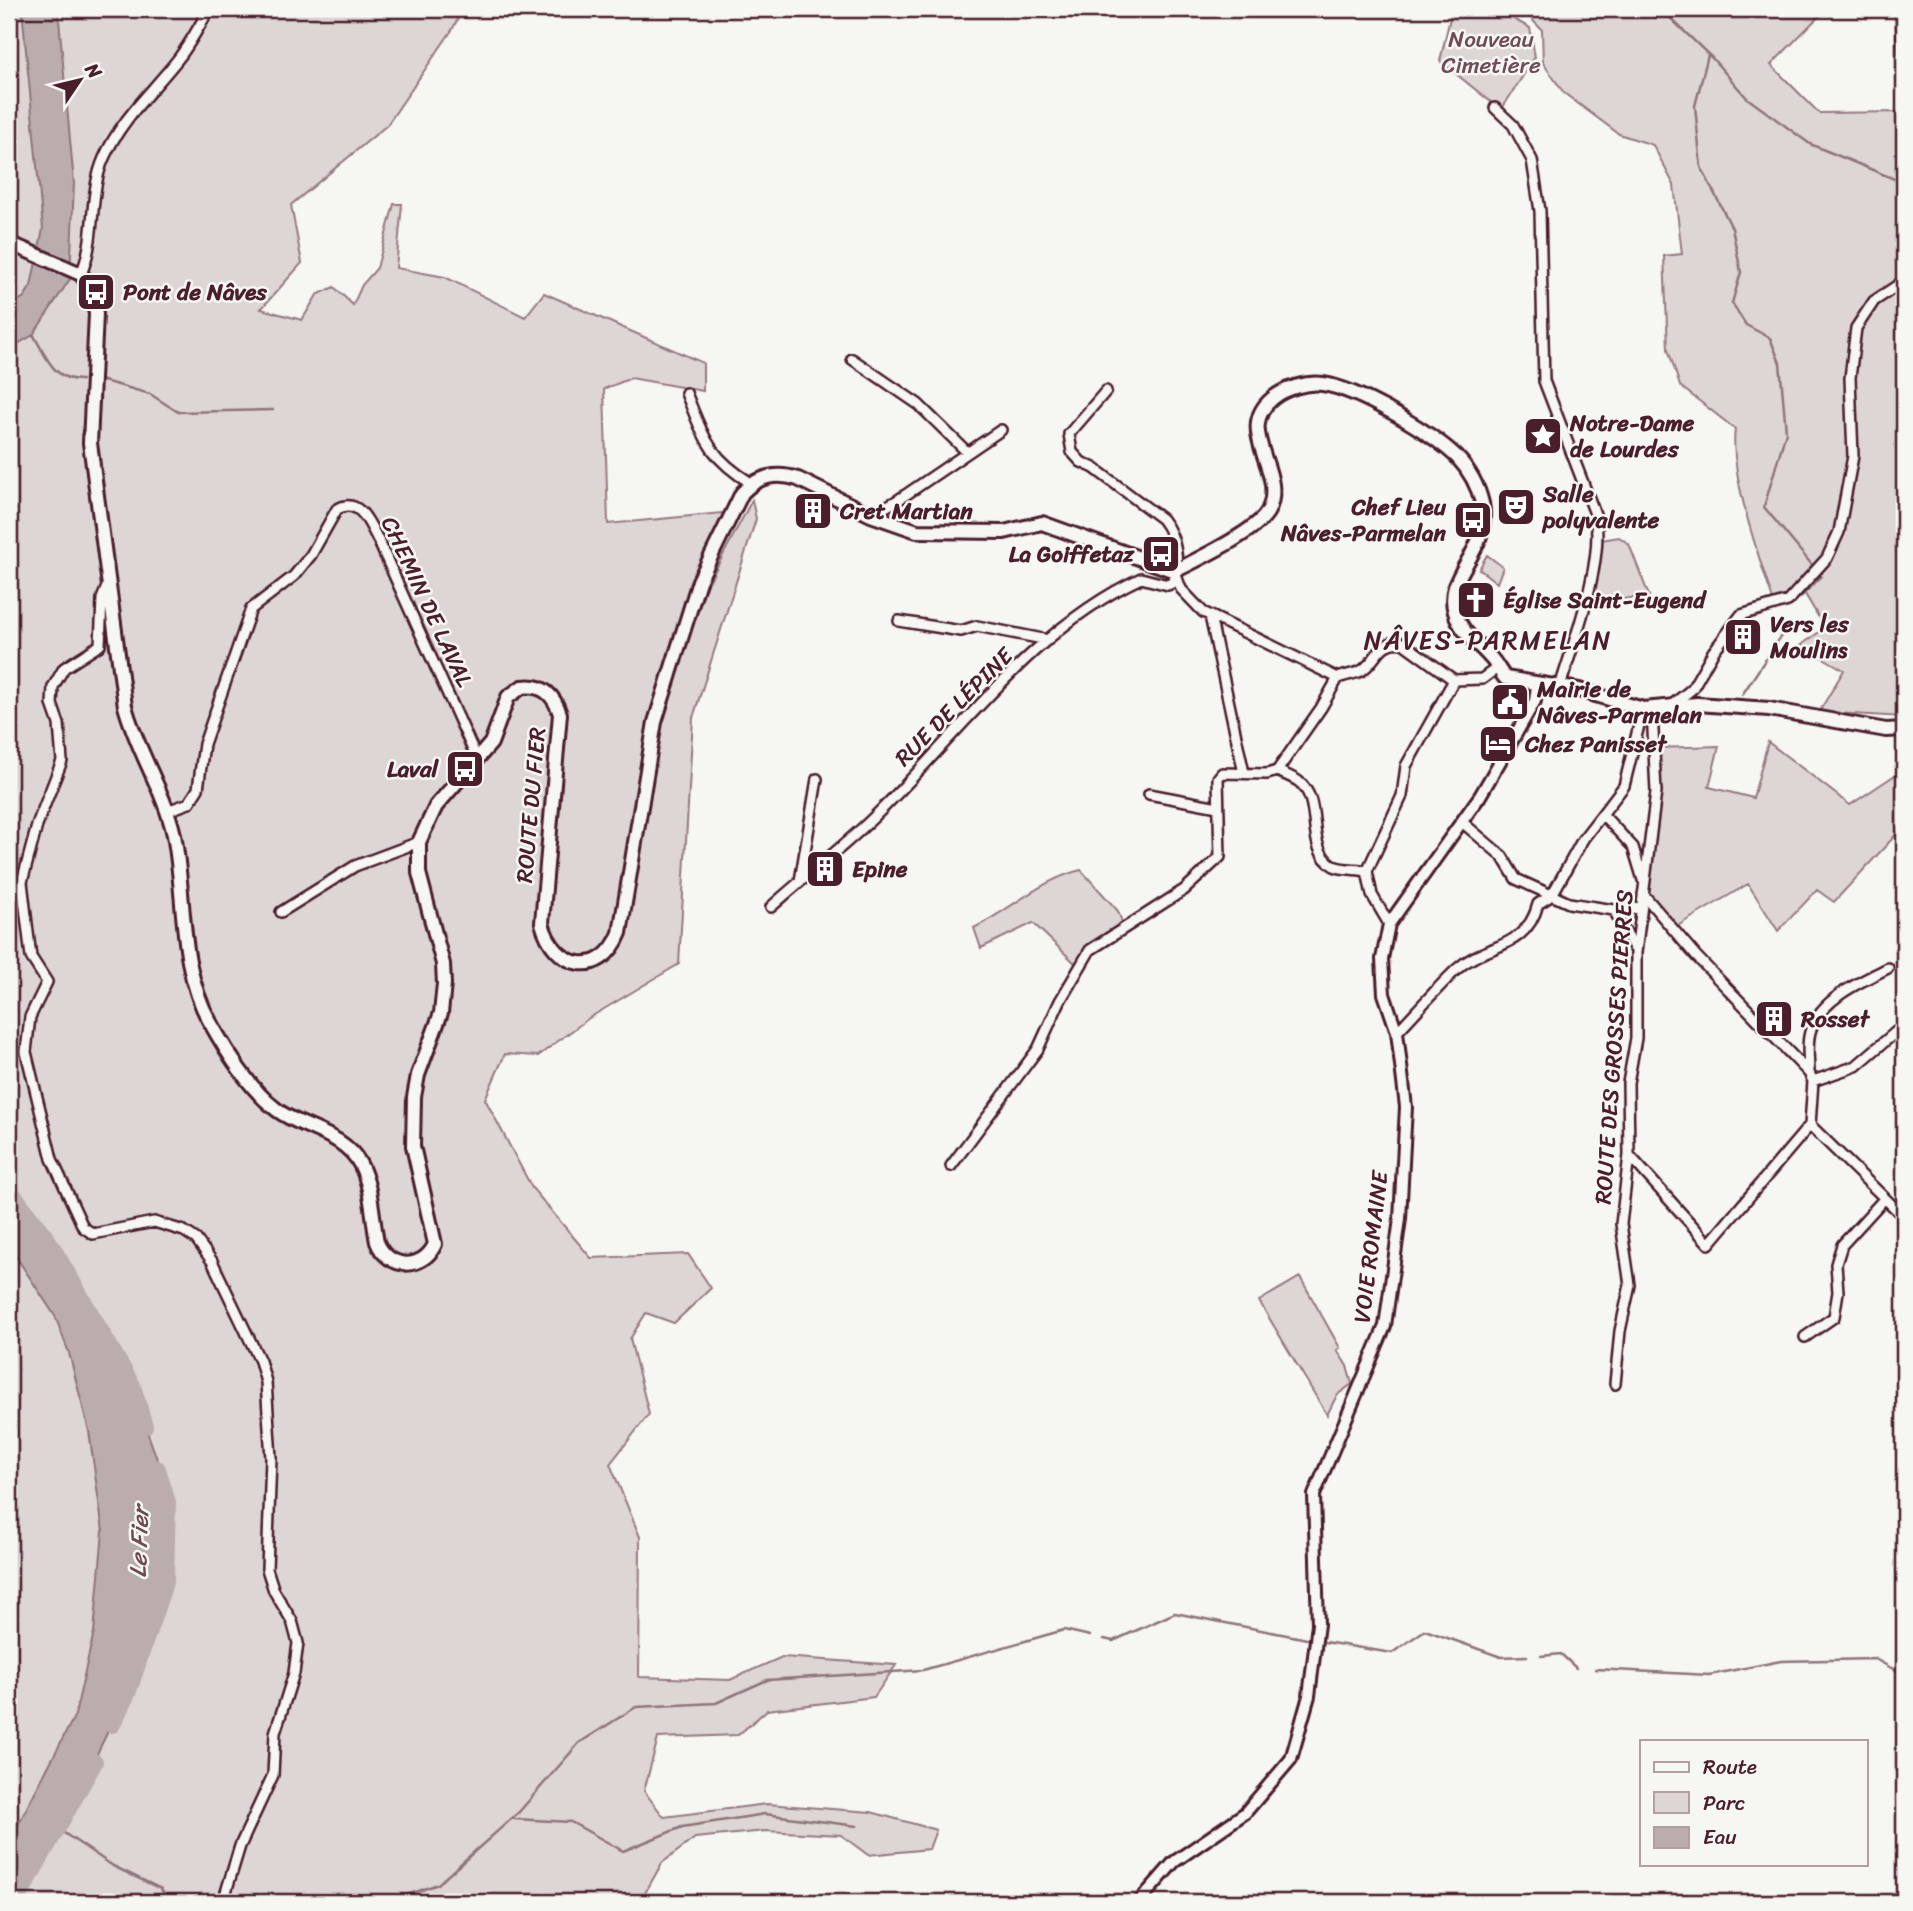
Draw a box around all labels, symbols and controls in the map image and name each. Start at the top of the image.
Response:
park label: Nouveau Cimetière [1441,19,1541,86]
north arrow [46,46,116,116]
text: N [76,55,111,86]
bus stop icon: Pont de Nâves [75,271,117,313]
place label: Pont de Nâves [123,272,267,313]
place label: Notre-Dame de Lourdes [1569,403,1695,470]
place icon: Notre-Dame de Lourdes [1522,415,1564,457]
place label: Salle polyvalente [1541,474,1660,541]
theatre icon: Salle polyvalente [1495,486,1537,528]
place label: Chef Lieu Nâves-Parmelan [1280,487,1447,554]
building icon: Cret Martian [792,490,834,532]
place label: Cret Martian [839,491,973,532]
bus stop icon: Chef Lieu Nâves-Parmelan [1452,499,1494,541]
street label: CHEMIN DE LAVAL [369,510,485,695]
bus stop icon: La Goiffetaz [1140,533,1182,575]
place label: La Goiffetaz [1009,534,1135,575]
church icon: Église Saint-Eugend [1455,579,1497,621]
place label: Église Saint-Eugend [1503,580,1707,621]
place label: Vers les Moulins [1769,604,1850,671]
building icon: Vers les Moulins [1722,616,1764,658]
district label: NÂVES-PARMELAN [1364,617,1612,663]
street label: RUE DE LÉPINE [884,637,1024,777]
place label: Mairie de Nâves-Parmelan [1536,669,1703,736]
public building icon: Mairie de Nâves-Parmelan [1489,681,1531,723]
hotel icon: Chez Panisset [1477,723,1519,765]
place label: Chez Panisset [1524,724,1668,765]
street label: ROUTE DU FIER [504,725,558,885]
bus stop icon: Laval [444,748,486,790]
place label: Laval [387,749,439,790]
building icon: Epine [804,848,846,890]
place label: Epine [852,849,908,890]
street label: ROUTE DES GROSSES PIERRES [1583,888,1645,1206]
building icon: Rosset [1753,998,1795,1040]
place label: Rosset [1800,999,1871,1040]
street label: VOIE ROMAINE [1341,1168,1401,1325]
water label: Le Fier [117,1502,161,1578]
legend [1640,1740,1868,1866]
text: Route [1703,1748,1757,1786]
text: Parc [1703,1784,1745,1822]
text: Eau [1703,1818,1737,1856]

